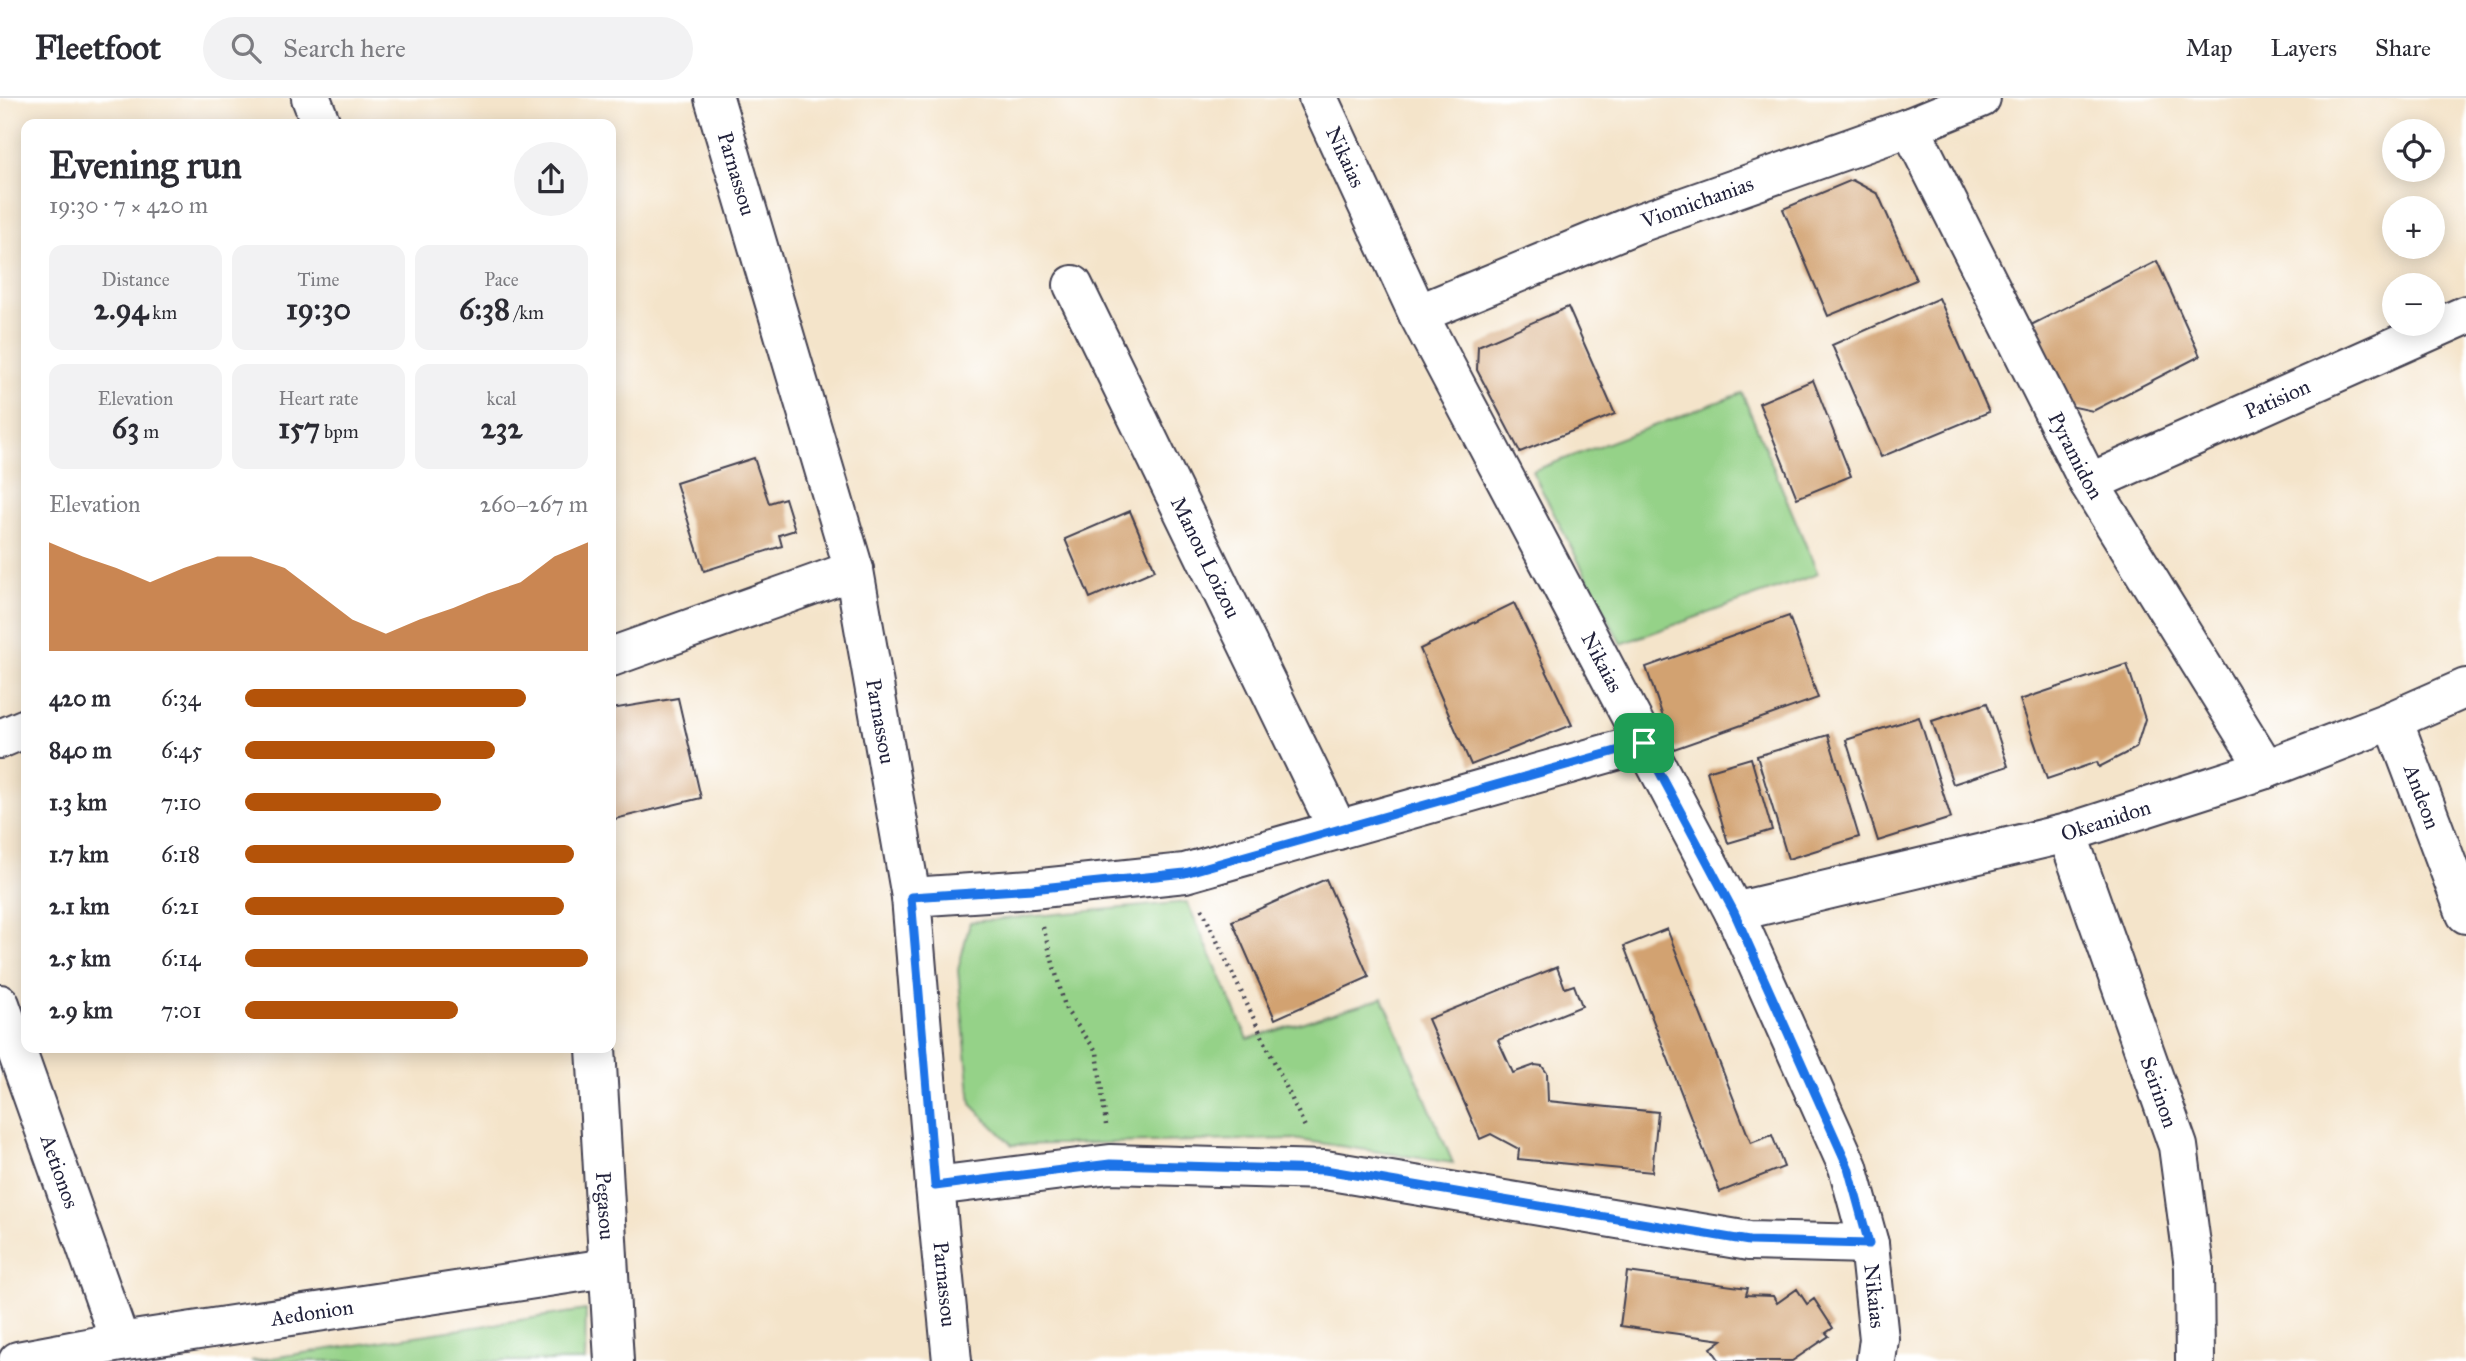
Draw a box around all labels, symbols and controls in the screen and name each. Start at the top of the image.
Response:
search box [203,17,693,80]
text: Fleetfoot [35,28,161,68]
icon: search [227,29,265,67]
text: Search here [283,32,406,64]
text: Map [2186,33,2233,63]
text: Layers [2271,33,2337,63]
text: Share [2375,33,2431,63]
map controls [2382,119,2445,336]
button: locate [2382,119,2445,182]
street label: Nikaias [1320,122,1371,192]
street label: Parnassou [712,129,761,219]
text: Evening run [49,142,242,188]
button: share [514,142,588,216]
street label: Viomichanias [1637,170,1757,234]
text: 19:30 · 7 × 420 m [49,191,208,219]
button: + [2382,196,2445,259]
text: Distance [101,268,170,291]
text: Time [297,268,340,291]
text: Pace [484,268,519,291]
button: − [2382,273,2445,336]
text: 2.94 [94,291,148,327]
text: 19:30 [286,291,351,327]
text: 6:38 [459,291,510,327]
text: km [148,301,177,324]
text: /km [510,301,544,324]
street label: Patision [2240,373,2314,425]
text: Elevation [98,387,173,410]
text: Heart rate [279,387,358,410]
text: kcal [487,387,516,410]
street label: Pyramidon [2042,408,2109,504]
text: 63 [112,410,139,446]
text: 157 [278,410,320,446]
text: 232 [481,410,522,446]
text: m [139,420,159,443]
text: bpm [320,420,359,443]
text: Elevation [49,490,140,518]
text: 260–267 m [480,490,588,518]
street label: Manou Loizou [1165,492,1246,623]
street label: Nikaias [1576,628,1629,697]
street label: Parnassou [860,677,901,766]
text: 420 m [49,684,111,712]
text: 6:34 [161,684,201,712]
pin [1614,713,1674,773]
icon: arrive [1625,724,1663,762]
text: 840 m [49,736,112,764]
text: 6:45 [161,736,202,764]
street label: Andeon [2398,760,2446,833]
text: 1.3 km [49,788,107,816]
text: 7:10 [161,788,201,816]
street label: Okeanidon [2058,794,2154,847]
text: 1.7 km [49,840,109,868]
text: 6:18 [161,840,200,868]
text: 2.1 km [49,892,110,920]
text: 6:21 [161,892,199,920]
text: 2.5 km [49,944,111,972]
text: 6:14 [161,944,201,972]
text: 2.9 km [49,996,113,1024]
text: 7:01 [161,996,201,1024]
street label: Seirinon [2134,1053,2183,1131]
street label: Aetionos [34,1130,85,1212]
street label: Pegasou [590,1171,620,1241]
street label: Parnassou [927,1240,962,1328]
street label: Nikaias [1858,1263,1891,1330]
street label: Aedonion [268,1294,355,1332]

